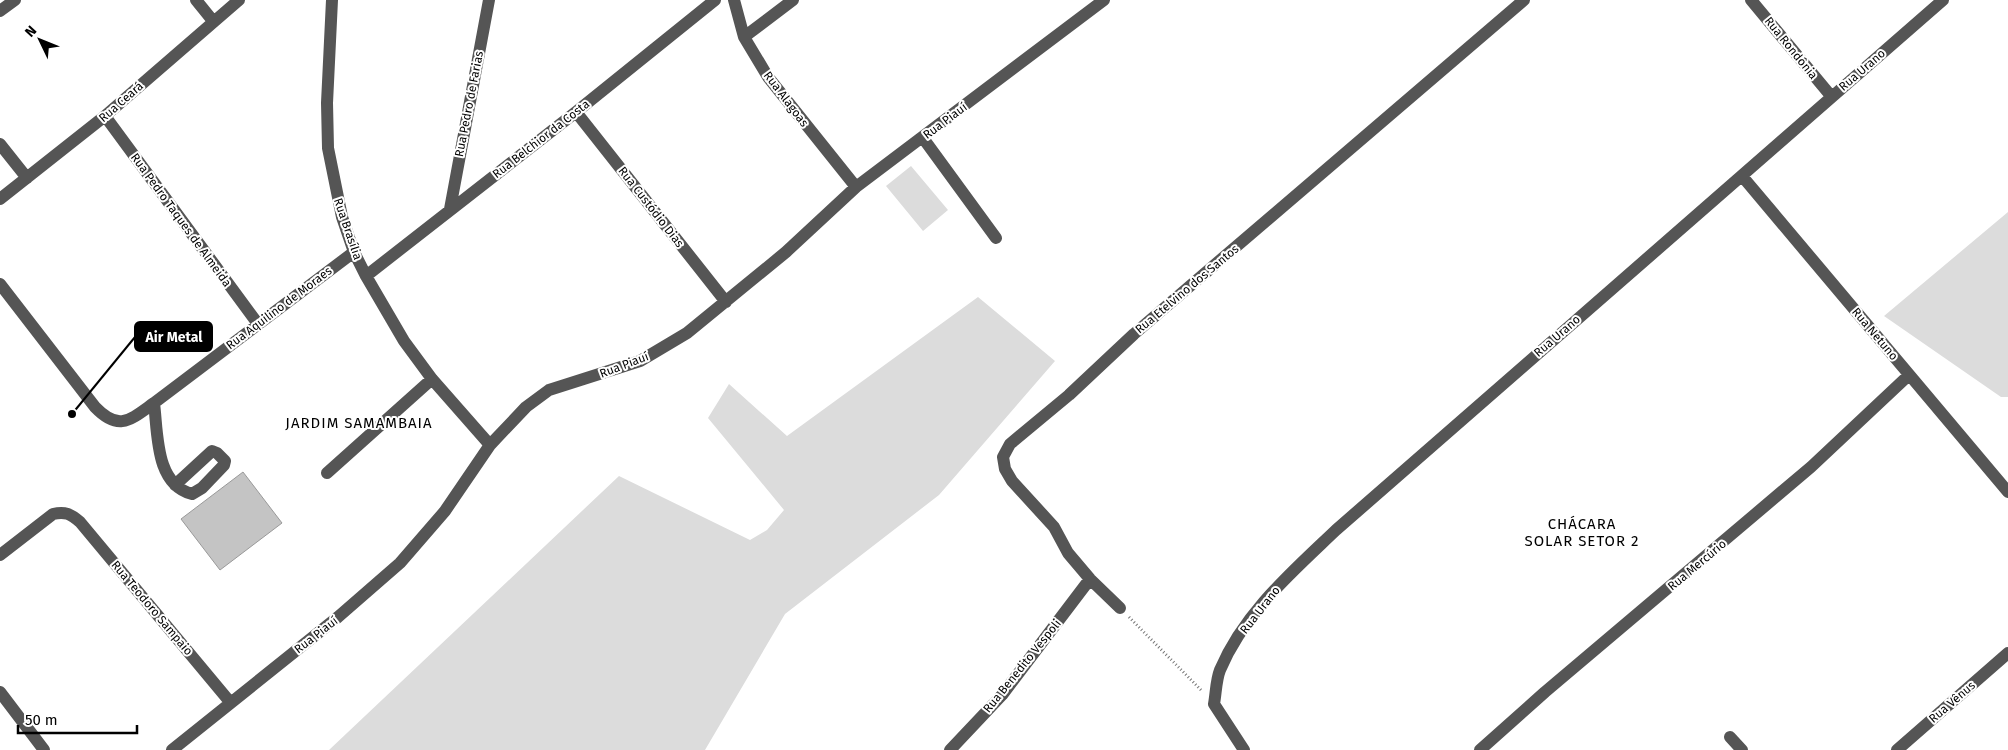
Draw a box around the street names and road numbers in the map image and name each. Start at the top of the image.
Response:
street label: Rua Rondônia [1762,14,1820,82]
street label: Rua Urano [1836,46,1888,94]
street label: Rua Pedro de Farias [452,50,486,158]
street label: Rua Alagoas [761,69,812,130]
street label: Rua Ceará [96,79,146,125]
street label: Rua Belchior da Costa [490,97,592,181]
street label: Rua Piauí [920,100,970,142]
street label: Rua Pedro Taques de Almeida [128,151,234,289]
street label: Rua Custódio Dias [615,164,687,250]
street label: Rua Brasília [331,196,365,262]
street label: Rua Etelvino dos Santos [1132,241,1242,336]
street label: Rua Aquilino de Moraes [223,263,335,352]
street label: Rua Netuno [1849,305,1901,363]
street label: Rua Urano [1531,312,1583,360]
street label: Rua Piauí [598,349,651,381]
street label: Rua Mercúrio [1665,537,1729,593]
street label: Rua Teodoro Sampaio [108,558,196,658]
street label: Rua Urano [1237,583,1283,637]
street label: Rua Piauí [292,613,341,656]
street label: Rua Benedito Vespoli [980,617,1064,715]
street label: Rua Vênus [1926,678,1978,726]

